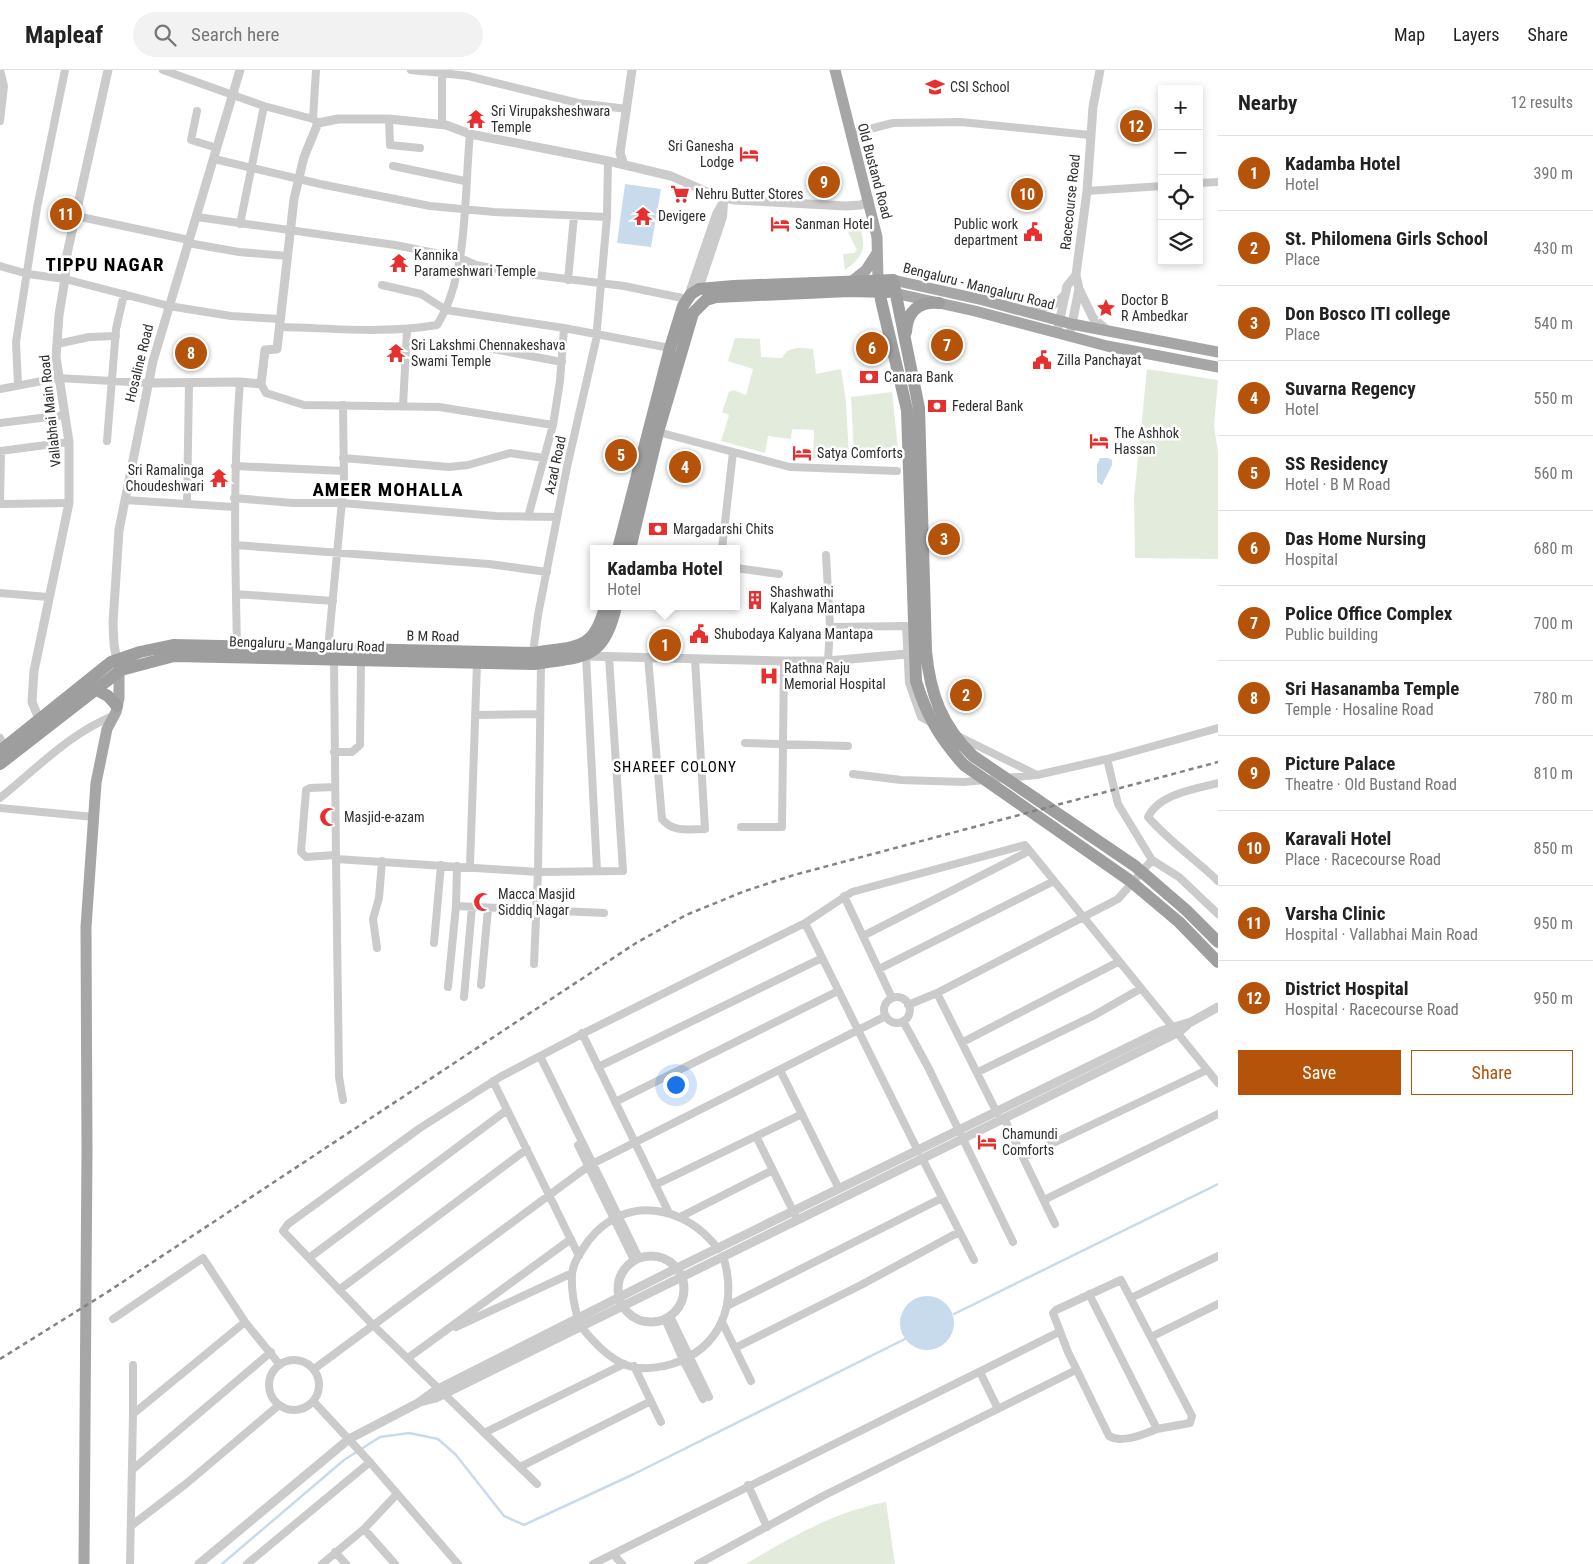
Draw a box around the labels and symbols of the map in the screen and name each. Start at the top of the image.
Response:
school or university icon: CSI School [924,76,946,98]
place label: CSI School [950,79,1010,95]
place label: Sri Virupaksheshwara Temple [491,103,610,135]
pin: 12 [1120,107,1152,145]
temple icon: Sri Virupaksheshwara Temple [465,108,487,130]
street label: Old Bustand Road [855,121,895,221]
place label: Sri Ganesha Lodge [668,138,734,170]
hotel icon: Sri Ganesha Lodge [738,143,760,165]
street label: Racecourse Road [1057,153,1083,251]
pin: 9 [808,163,840,201]
pin: 10 [1011,175,1043,213]
supermarket icon: Nehru Butter Stores [669,183,691,205]
place label: Nehru Butter Stores [695,186,803,202]
pin: 11 [50,195,82,233]
temple icon: Devigere [632,205,654,227]
place label: Devigere [658,208,706,224]
hotel icon: Sanman Hotel [769,213,791,235]
place label: Sanman Hotel [795,216,873,232]
place label: Public work department [954,216,1019,248]
public building icon: Public work department [1022,221,1044,243]
place label: Kannika Parameshwari Temple [414,247,536,279]
temple icon: Kannika Parameshwari Temple [388,252,410,274]
district label: TIPPU NAGAR [45,253,165,276]
street label: Bengaluru - Mangaluru Road [902,259,1056,313]
place label: Doctor B R Ambedkar [1121,292,1188,324]
place icon: Doctor B R Ambedkar [1095,297,1117,319]
street label: Hosaline Road [122,322,156,404]
pin: 7 [931,326,963,364]
pin: 6 [856,329,888,367]
pin: 8 [175,334,207,372]
place label: Sri Lakshmi Chennakeshava Swami Temple [411,337,565,369]
temple icon: Sri Lakshmi Chennakeshava Swami Temple [385,342,407,364]
public building icon: Zilla Panchayat [1031,349,1053,371]
place label: Zilla Panchayat [1057,352,1141,368]
street label: Vallabhai Main Road [36,354,64,468]
bank icon: Canara Bank [858,366,880,388]
place label: Canara Bank [884,369,954,385]
bank icon: Federal Bank [926,395,948,417]
place label: Federal Bank [952,398,1024,414]
place label: The Ashhok Hassan [1114,425,1180,457]
hotel icon: The Ashhok Hassan [1088,430,1110,452]
street label: Azad Road [541,434,569,496]
pin: 5 [605,436,637,474]
hotel icon: Satya Comforts [791,442,813,464]
place label: Satya Comforts [817,445,903,461]
pin: 4 [669,448,701,486]
place label: Sri Ramalinga Choudeshwari [126,462,204,494]
temple icon: Sri Ramalinga Choudeshwari [208,467,230,489]
district label: AMEER MOHALLA [312,478,464,501]
bank icon: Margadarshi Chits [647,518,669,540]
pin: 3 [928,520,960,558]
place label: Margadarshi Chits [673,521,774,537]
place label: Shashwathi Kalyana Mantapa [770,584,865,616]
building icon: Shashwathi Kalyana Mantapa [744,589,766,611]
public building icon: Shubodaya Kalyana Mantapa [688,623,710,645]
pin: 1 [649,626,681,664]
place label: Shubodaya Kalyana Mantapa [714,626,873,642]
street label: B M Road [406,628,460,644]
street label: Bengaluru - Mangaluru Road [229,633,385,655]
place label: Rathna Raju Memorial Hospital [784,660,886,692]
hospital icon: Rathna Raju Memorial Hospital [758,665,780,687]
pin: 2 [950,676,982,714]
district label: SHAREEF COLONY [613,758,737,776]
mosque icon: Masjid-e-azam [318,806,340,828]
place label: Masjid-e-azam [344,809,425,825]
place label: Macca Masjid Siddiq Nagar [498,886,575,918]
mosque icon: Macca Masjid Siddiq Nagar [472,891,494,913]
your location [663,1072,689,1098]
place label: Chamundi Comforts [1002,1126,1058,1158]
hotel icon: Chamundi Comforts [976,1131,998,1153]

